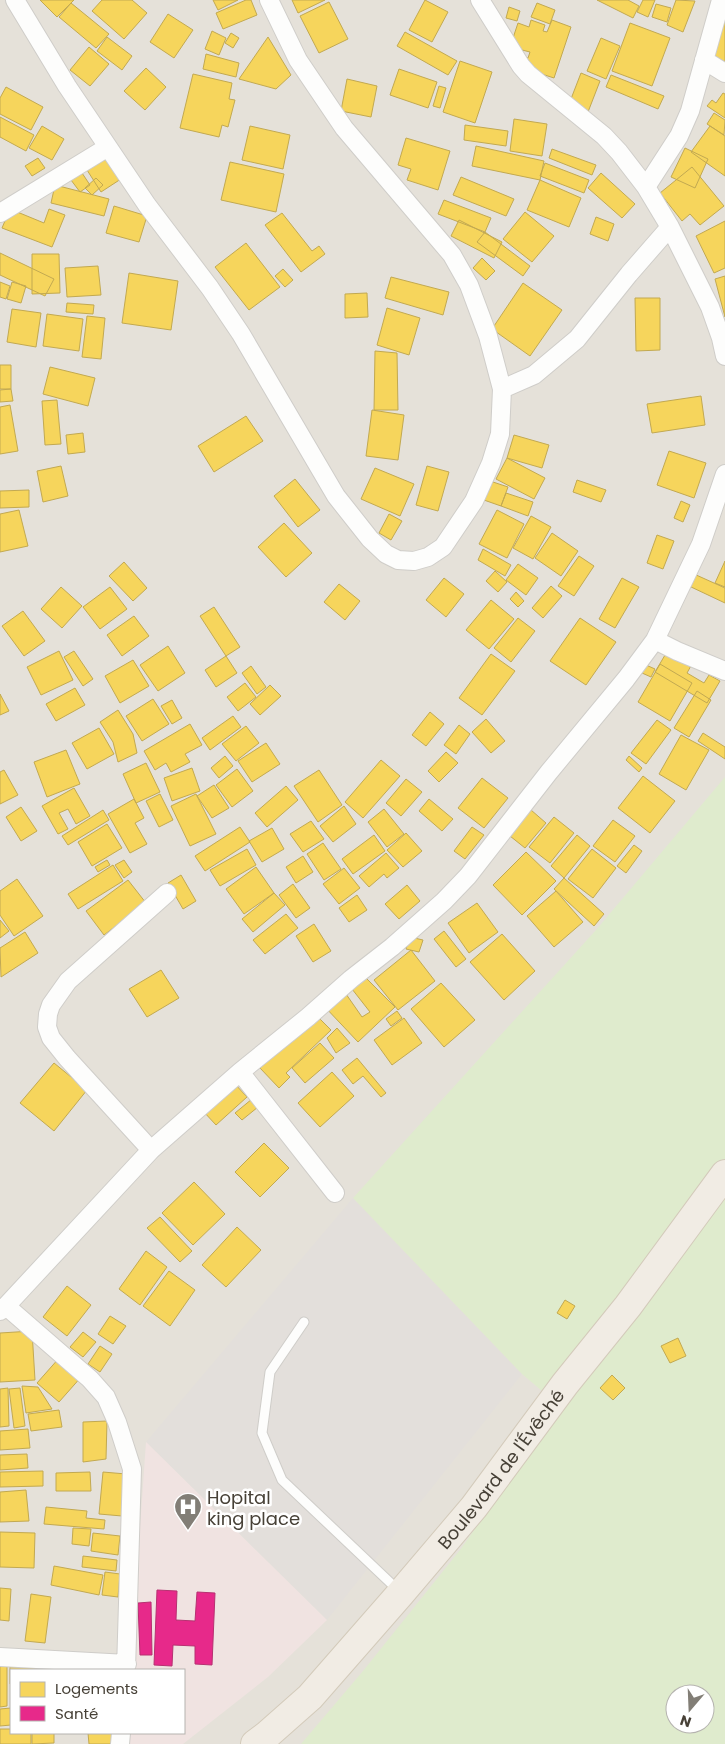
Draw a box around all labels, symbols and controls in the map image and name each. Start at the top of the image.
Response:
street label: Boulevard de l'Évêché [431,1384,570,1554]
place label: Hopital king place [207,1485,300,1531]
hospital icon: Hopital king place [173,1492,203,1531]
legend [10,1669,185,1734]
text: Logements [55,1678,138,1699]
north arrow [665,1684,715,1734]
text: Santé [55,1703,98,1724]
text: N [678,1710,694,1732]

